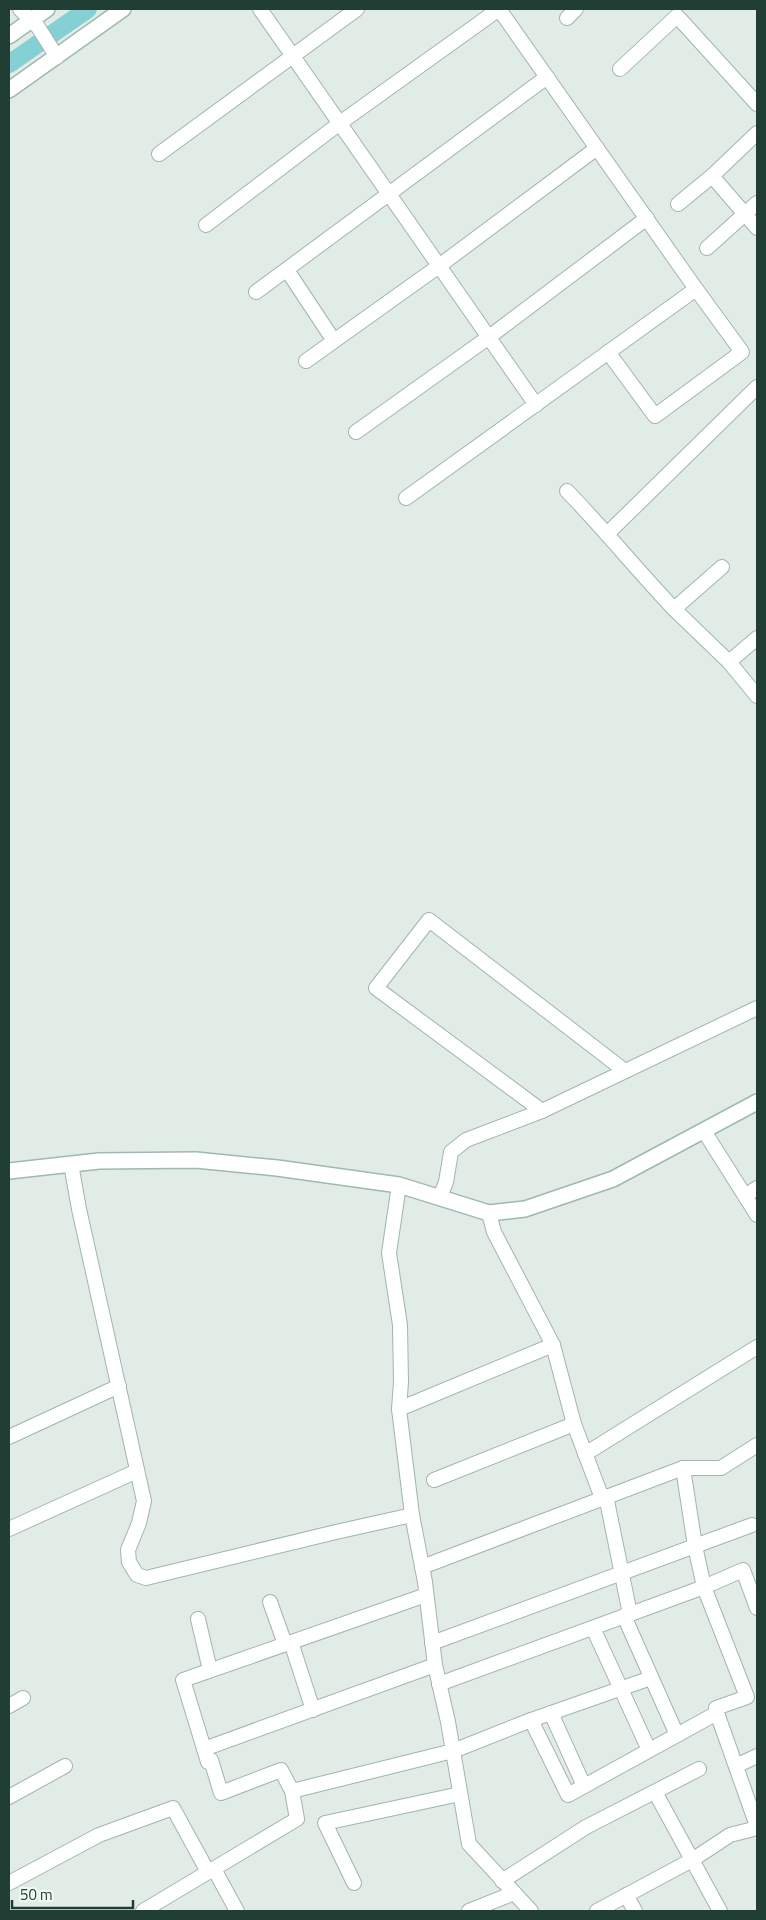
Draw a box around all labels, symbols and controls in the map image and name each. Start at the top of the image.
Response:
scale bar [12,1878,134,1910]
text: 50 m [20,1883,53,1906]

